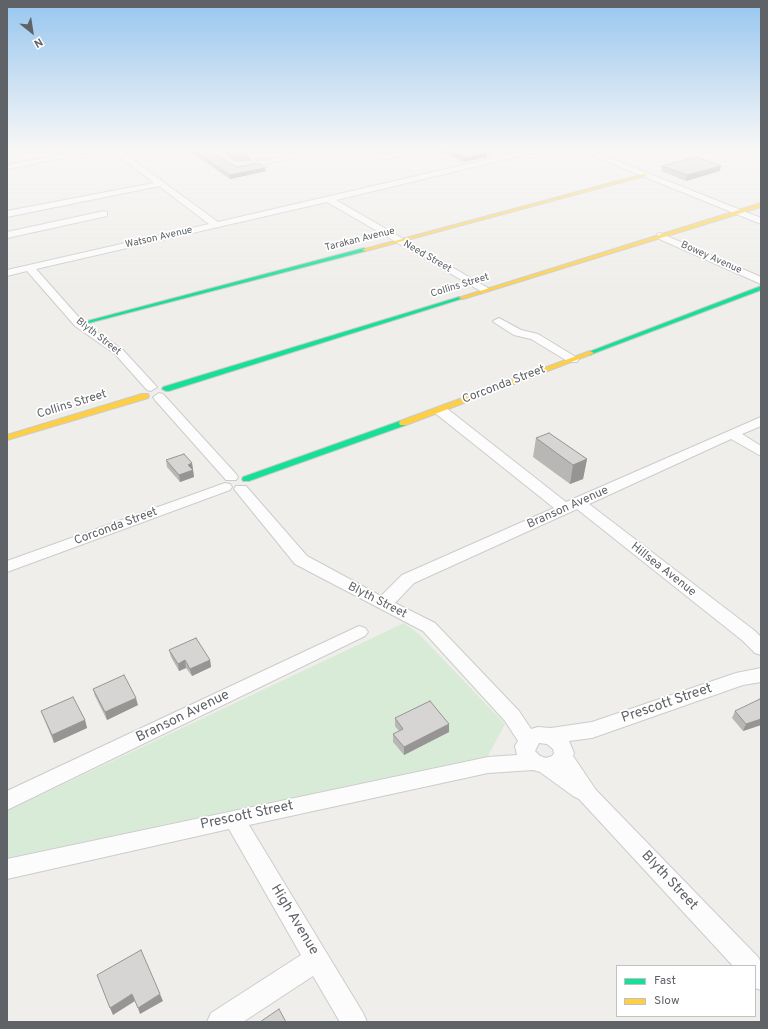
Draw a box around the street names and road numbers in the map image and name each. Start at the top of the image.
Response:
street label: Watson Avenue [124,224,194,252]
street label: Tarakan Avenue [324,226,396,254]
street label: Need Street [401,238,453,276]
street label: Bowey Avenue [679,239,743,277]
street label: Collins Street [430,271,490,301]
street label: Blyth Street [73,316,123,358]
street label: Corconda Street [461,363,547,407]
street label: Collins Street [35,388,109,422]
street label: Branson Avenue [525,484,611,532]
street label: Corconda Street [72,505,160,549]
street label: Hillsea Avenue [627,540,699,600]
street label: Blyth Street [345,580,409,622]
street label: Prescott Street [619,681,715,727]
street label: Branson Avenue [134,687,232,747]
street label: Prescott Street [199,798,295,834]
street label: Blyth Street [637,848,701,914]
street label: High Avenue [266,882,322,958]

